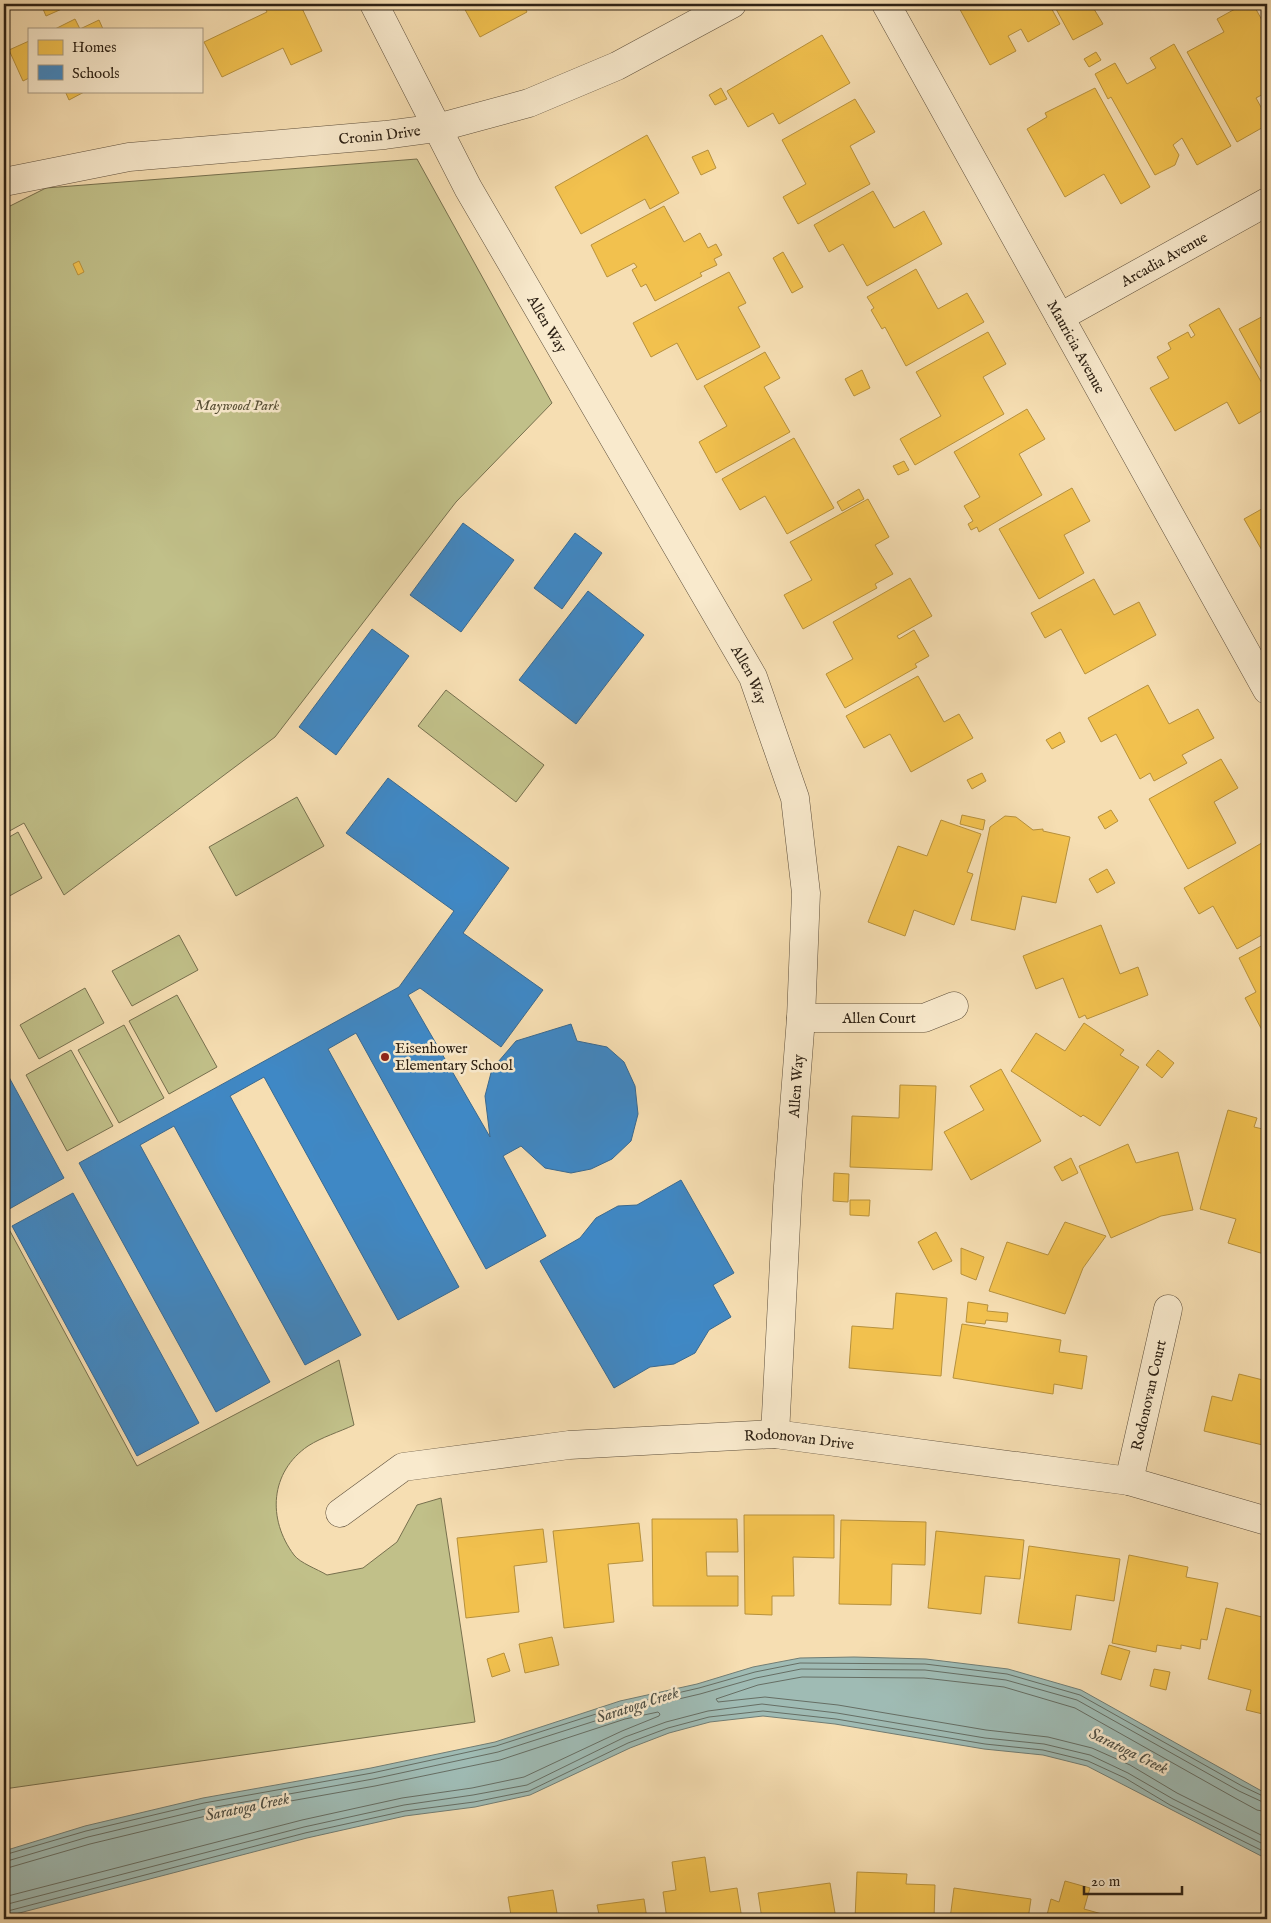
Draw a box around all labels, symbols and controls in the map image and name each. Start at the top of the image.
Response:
legend [28,28,202,92]
text: Homes [72,38,116,57]
text: Schools [72,64,120,83]
street label: Cronin Drive [338,121,422,149]
street label: Arcadia Avenue [1117,228,1211,292]
street label: Allen Way [522,291,571,357]
street label: Mauricia Avenue [1042,297,1109,397]
park label: Maywood Park [195,396,279,415]
street label: Allen Way [726,641,771,707]
street label: Allen Court [841,1009,916,1028]
place label: Eisenhower Elementary School [395,1039,514,1075]
marker: Eisenhower Elementary School [379,1051,391,1063]
street label: Allen Way [785,1053,808,1119]
street label: Rodonovan Court [1127,1338,1171,1452]
street label: Rodonovan Drive [743,1425,855,1454]
water label: Saratoga Creek [594,1683,682,1729]
water label: Saratoga Creek [1085,1724,1171,1780]
water label: Saratoga Creek [204,1789,292,1827]
scale bar [1084,1863,1181,1895]
text: 20 m [1091,1872,1121,1891]

